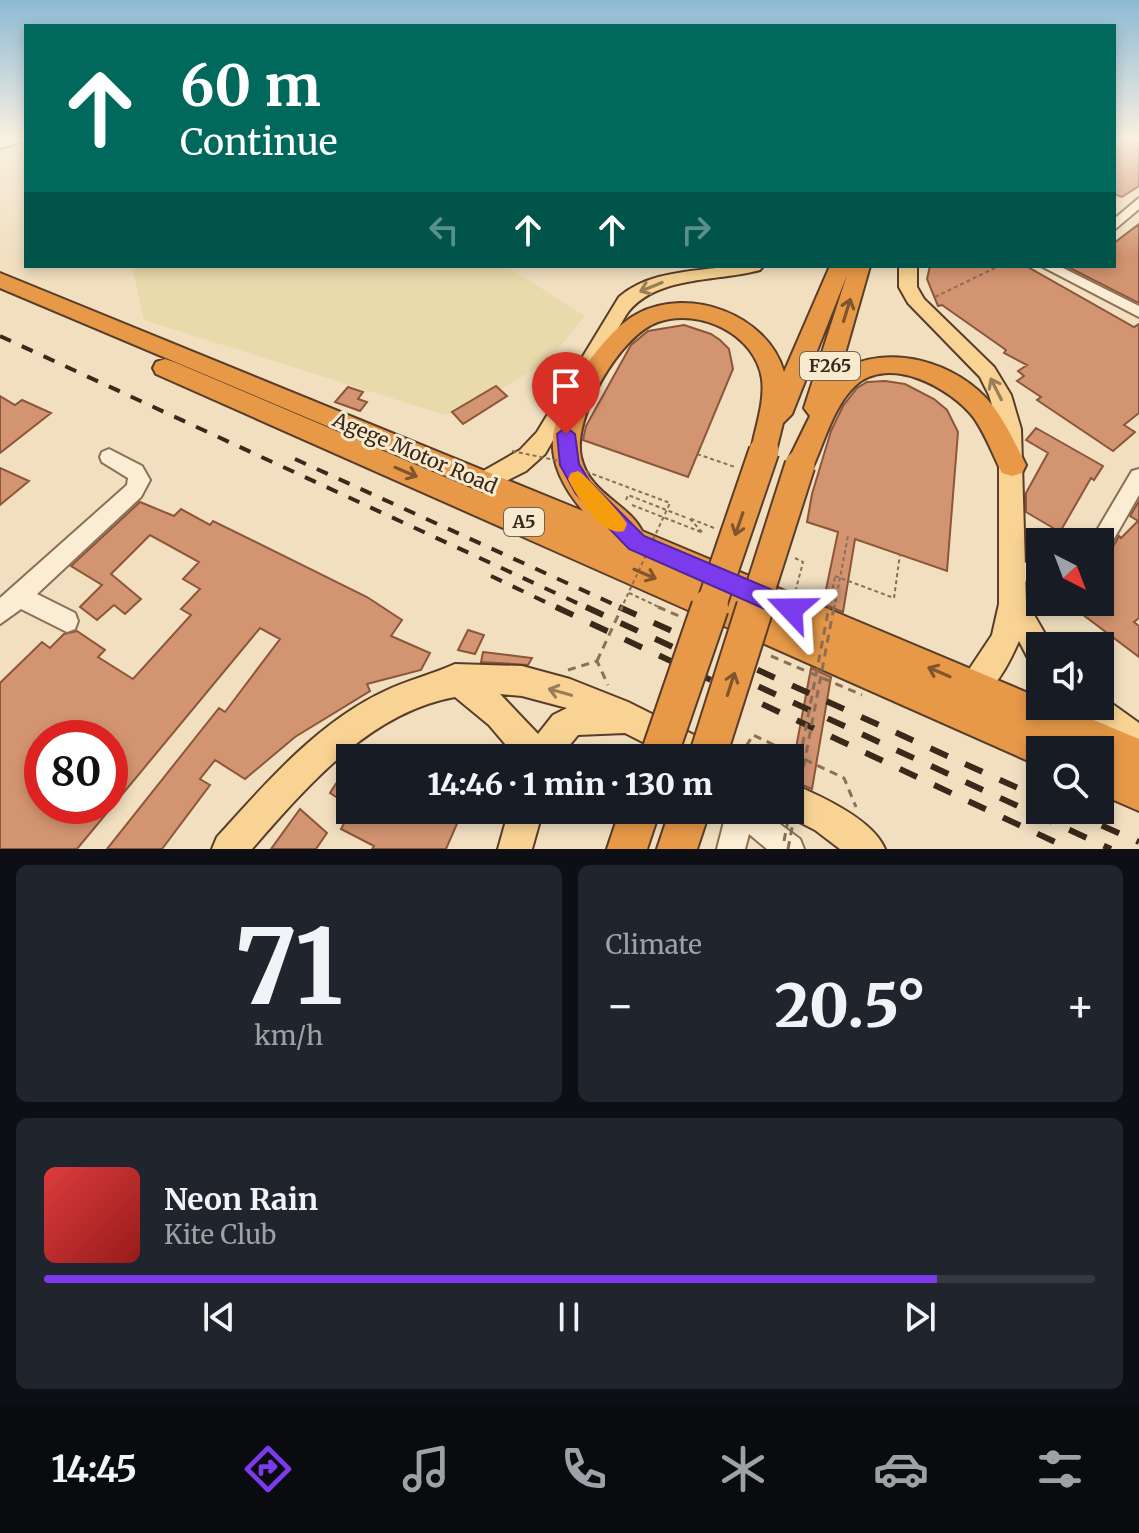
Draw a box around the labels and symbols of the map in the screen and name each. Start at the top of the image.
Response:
one-way arrow [639,281,664,296]
one-way arrow [840,298,855,324]
pin [532,352,600,434]
road number: F265 [800,352,860,380]
one-way arrow [988,378,1003,402]
street label: Agege Motor Road [328,406,501,498]
one-way arrow [393,465,418,480]
road number: A5 [504,508,544,536]
one-way arrow [731,512,745,536]
north arrow [1026,528,1114,616]
position arrow [749,567,833,651]
one-way arrow [632,568,657,583]
one-way arrow [927,663,952,678]
one-way arrow [724,671,739,696]
one-way arrow [548,684,573,698]
speed limit sign: 80 [24,720,128,824]

